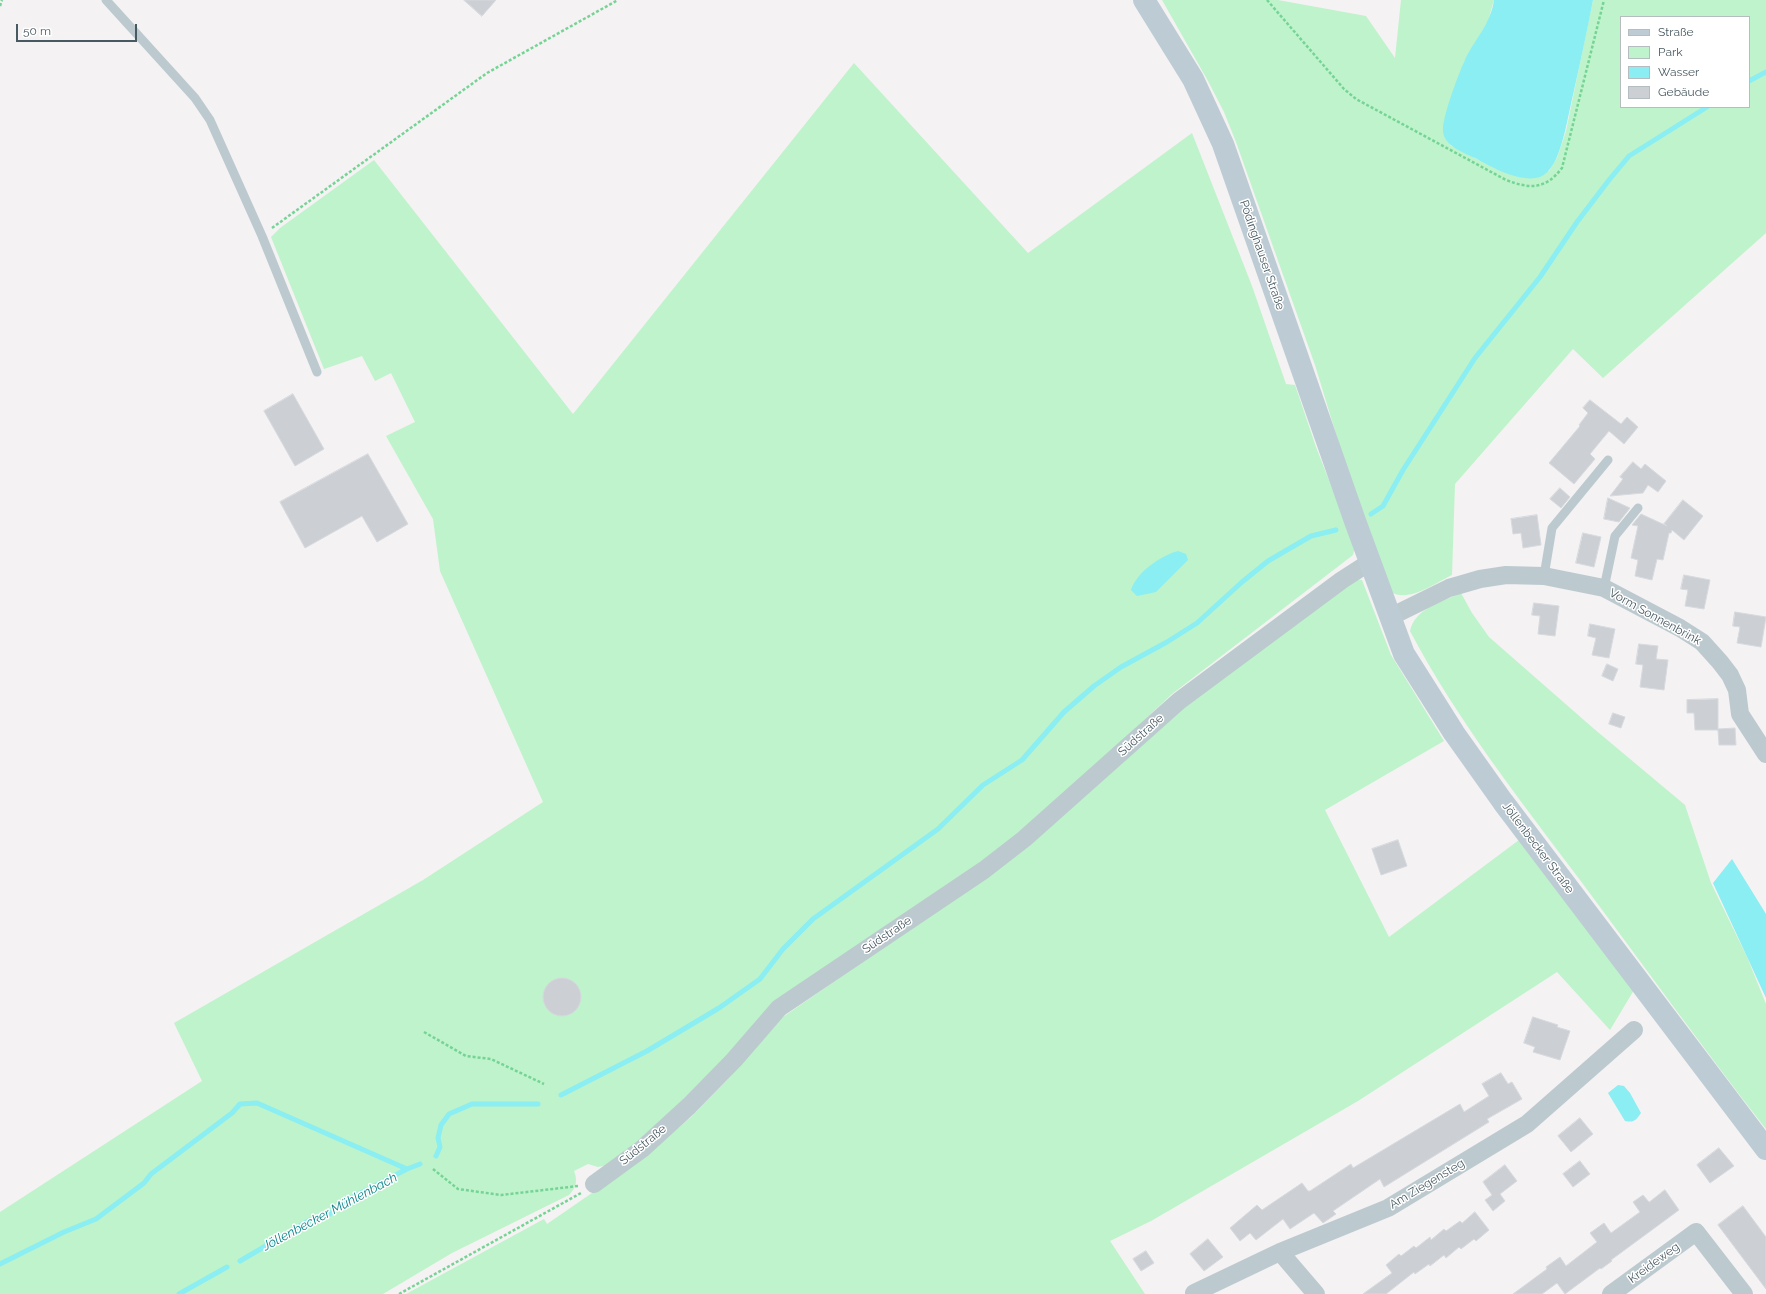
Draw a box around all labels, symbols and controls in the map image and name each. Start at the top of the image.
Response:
scale bar [18,16,139,42]
legend [1620,16,1750,108]
text: 50 m [23,24,51,38]
text: Straße [1658,25,1694,39]
text: Park [1658,45,1683,59]
text: Wasser [1658,65,1699,79]
text: Gebäude [1658,85,1709,99]
street label: Pödinghauser Straße [1236,198,1288,312]
street label: Vorm Sonnenbrink [1607,586,1703,648]
street label: Südstraße [1115,711,1167,759]
street label: Jöllenbecker Straße [1499,800,1577,896]
street label: Südstraße [860,913,914,957]
street label: Südstraße [617,1122,669,1168]
street label: Am Ziegensteg [1387,1156,1467,1212]
water label: Jöllenbecker Mühlenbach [260,1170,400,1254]
street label: Kreideweg [1626,1240,1682,1286]

